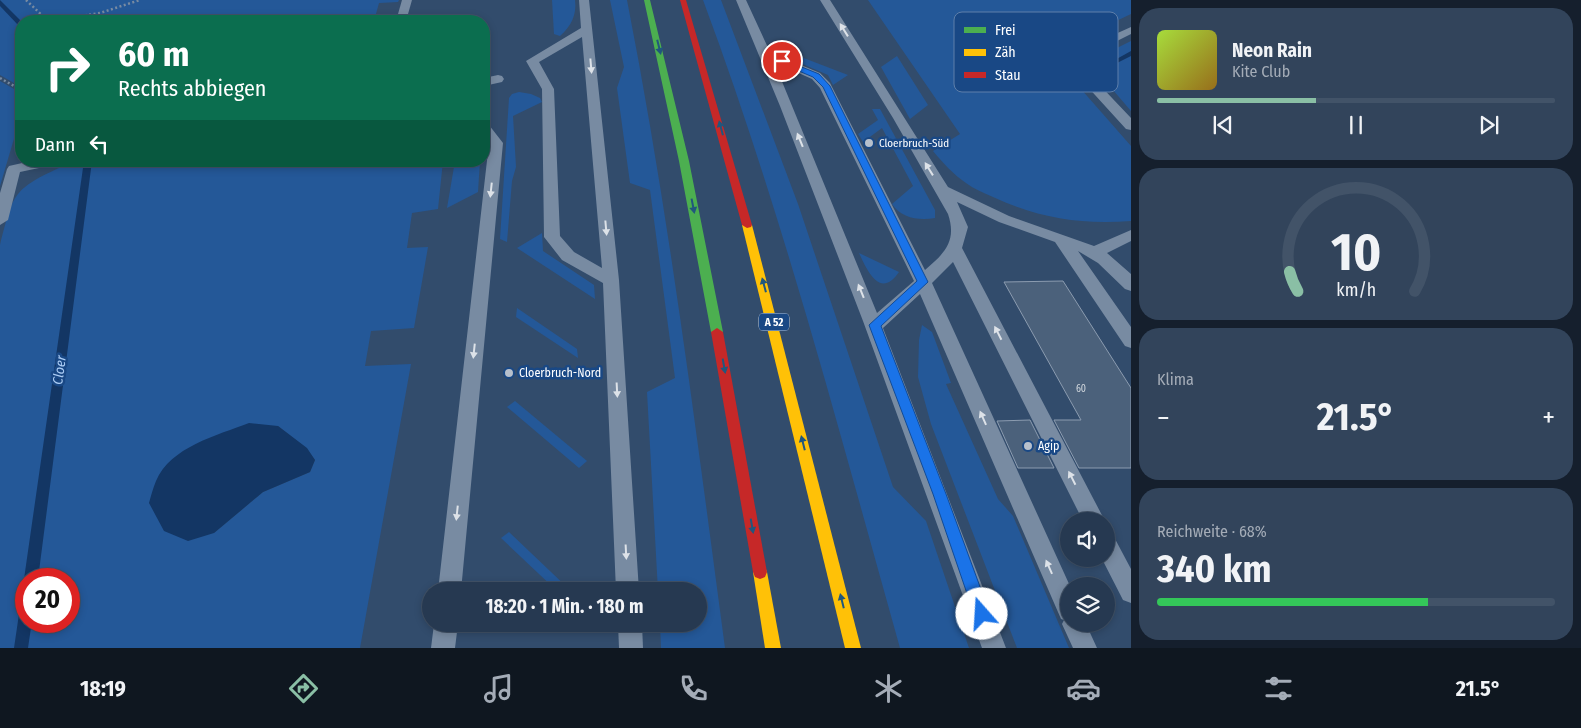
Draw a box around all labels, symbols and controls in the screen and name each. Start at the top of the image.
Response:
legend [954,12,1118,92]
text: Frei [995,22,1016,39]
one-way arrow [839,24,849,37]
text: 60 m [118,33,189,75]
icon: right [35,35,100,100]
text: Neon Rain [1232,39,1312,62]
one-way arrow [655,40,663,55]
pin [761,40,803,82]
text: Zäh [995,44,1016,61]
icon: arrive [768,47,796,75]
one-way arrow [587,58,595,74]
text: Kite Club [1232,62,1290,81]
text: Stau [995,67,1021,84]
text: Rechts abbiegen [118,75,266,102]
icon: previous [1209,111,1237,139]
icon: pause [1342,111,1370,139]
icon: next [1475,111,1503,139]
one-way arrow [717,121,725,136]
icon: left [85,130,113,158]
one-way arrow [796,132,804,147]
text: Dann [35,133,75,156]
marker: Cloerbruch-Süd [863,137,875,149]
place label: Cloerbruch-Süd [879,137,949,150]
one-way arrow [924,162,934,175]
one-way arrow [487,182,495,198]
one-way arrow [690,199,698,215]
one-way arrow [602,220,610,236]
text: 10 [1331,221,1381,284]
one-way arrow [760,278,768,293]
text: km/h [1336,279,1376,301]
one-way arrow [856,284,864,298]
road number: A 52 [759,314,789,331]
one-way arrow [994,326,1002,341]
one-way arrow [470,343,478,359]
water label: Cloer [49,353,70,386]
one-way arrow [721,358,729,374]
place label: Cloerbruch-Nord [519,366,601,380]
marker: Cloerbruch-Nord [503,367,515,379]
text: Klima [1157,370,1194,389]
one-way arrow [613,382,621,398]
house number: 60 [1076,383,1086,395]
text: 21.5° [1317,394,1395,440]
text: − [1157,401,1170,434]
text: + [1542,401,1555,434]
one-way arrow [979,411,987,425]
one-way arrow [799,435,807,450]
place label: Agip [1038,439,1059,453]
marker: Agip [1022,440,1034,452]
one-way arrow [1068,471,1076,485]
one-way arrow [453,505,461,521]
map controls [1060,512,1115,632]
button: sound [1060,512,1115,567]
one-way arrow [748,518,756,534]
text: Reichweite · 68% [1157,522,1267,541]
one-way arrow [622,544,630,560]
text: 340 km [1157,546,1271,592]
one-way arrow [1045,560,1053,574]
speed limit sign: 20 [15,568,80,633]
button: layers [1060,577,1115,632]
position arrow [955,587,1007,639]
one-way arrow [838,593,846,608]
text: 18:20 · 1 Min. · 180 m [486,595,643,618]
icon: directions [286,671,321,706]
icon: music [481,671,516,706]
icon: phone [676,671,711,706]
icon: climate [871,671,906,706]
icon: car [1066,671,1101,706]
icon: filters [1261,671,1296,706]
text: 18:19 [80,675,126,702]
text: 21.5° [1456,675,1501,702]

